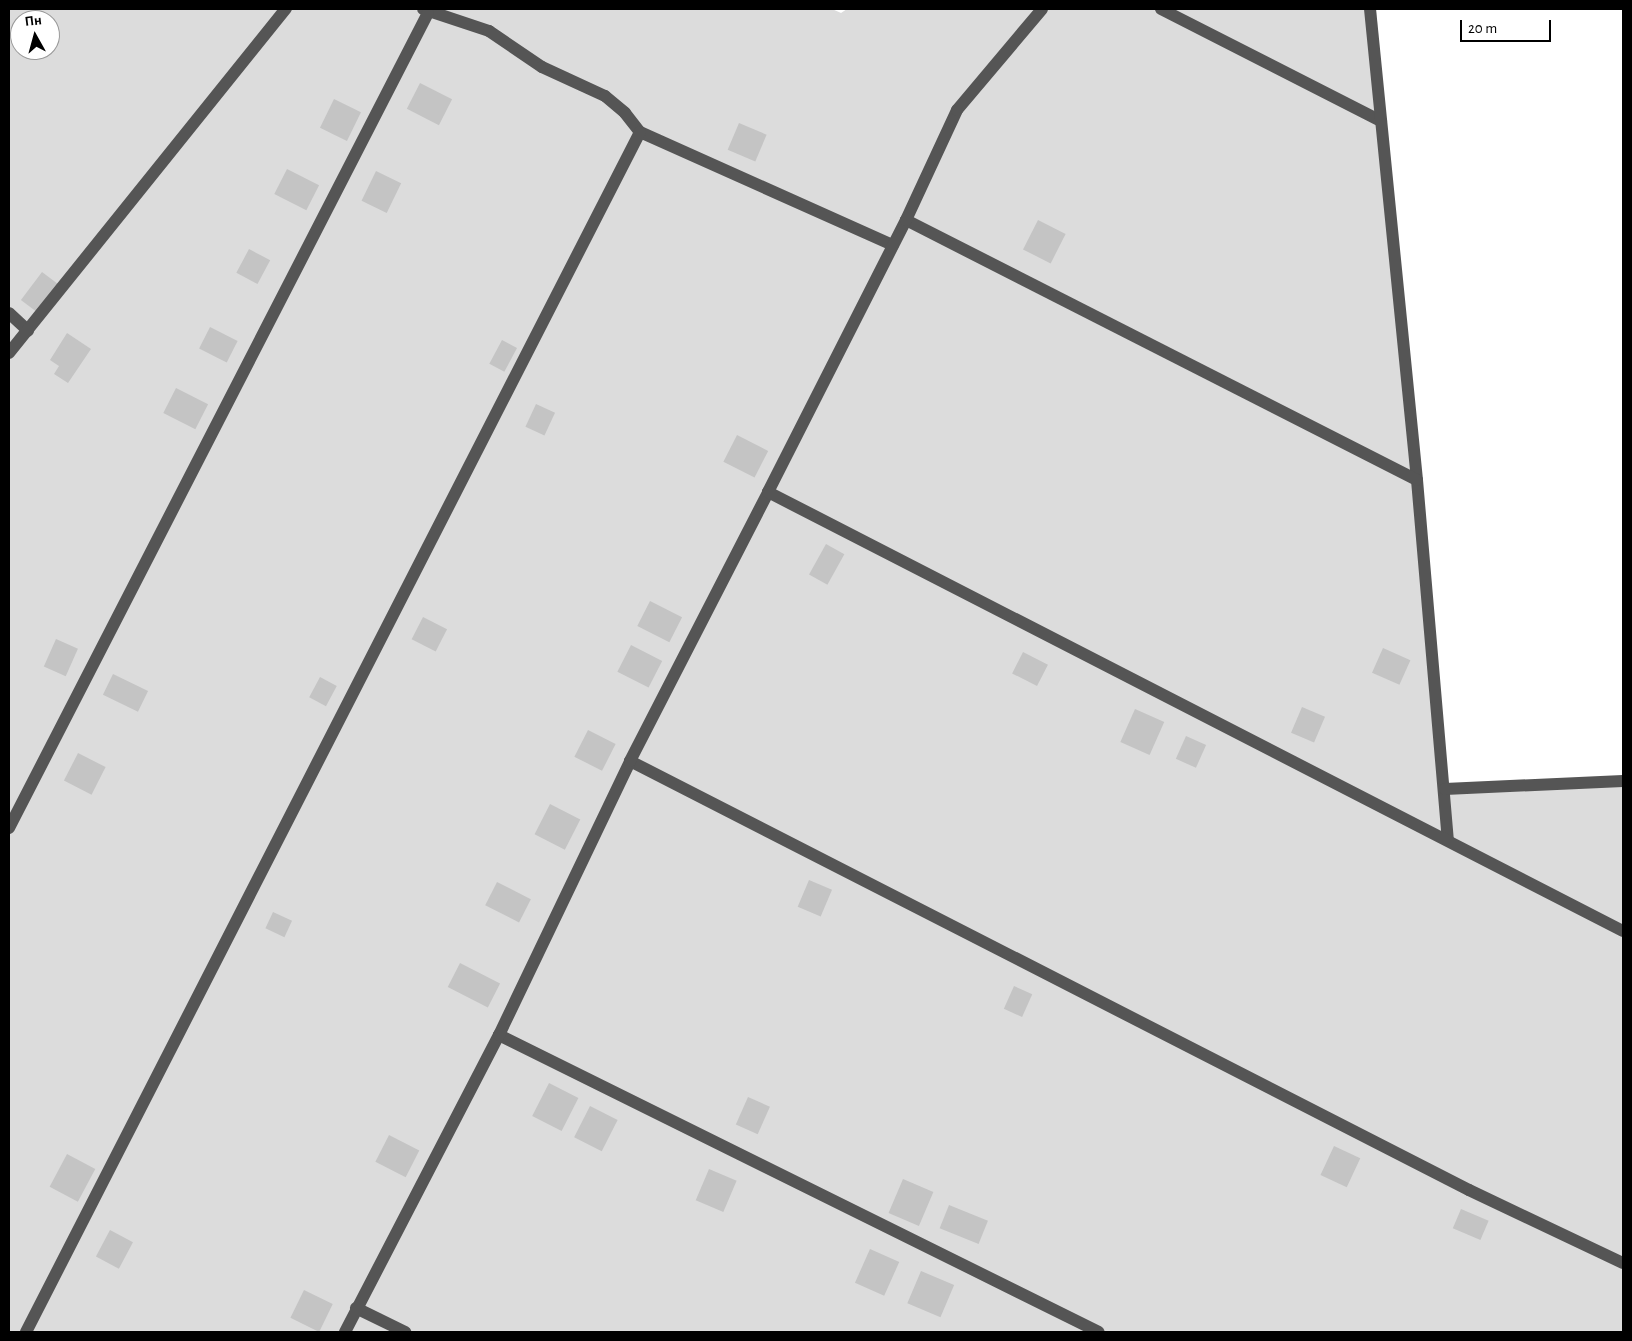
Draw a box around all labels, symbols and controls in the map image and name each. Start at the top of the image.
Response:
north arrow [10,10,60,60]
scale bar [1462,10,1553,42]
text: Пн [24,13,43,29]
text: 20 m [1468,21,1497,36]

